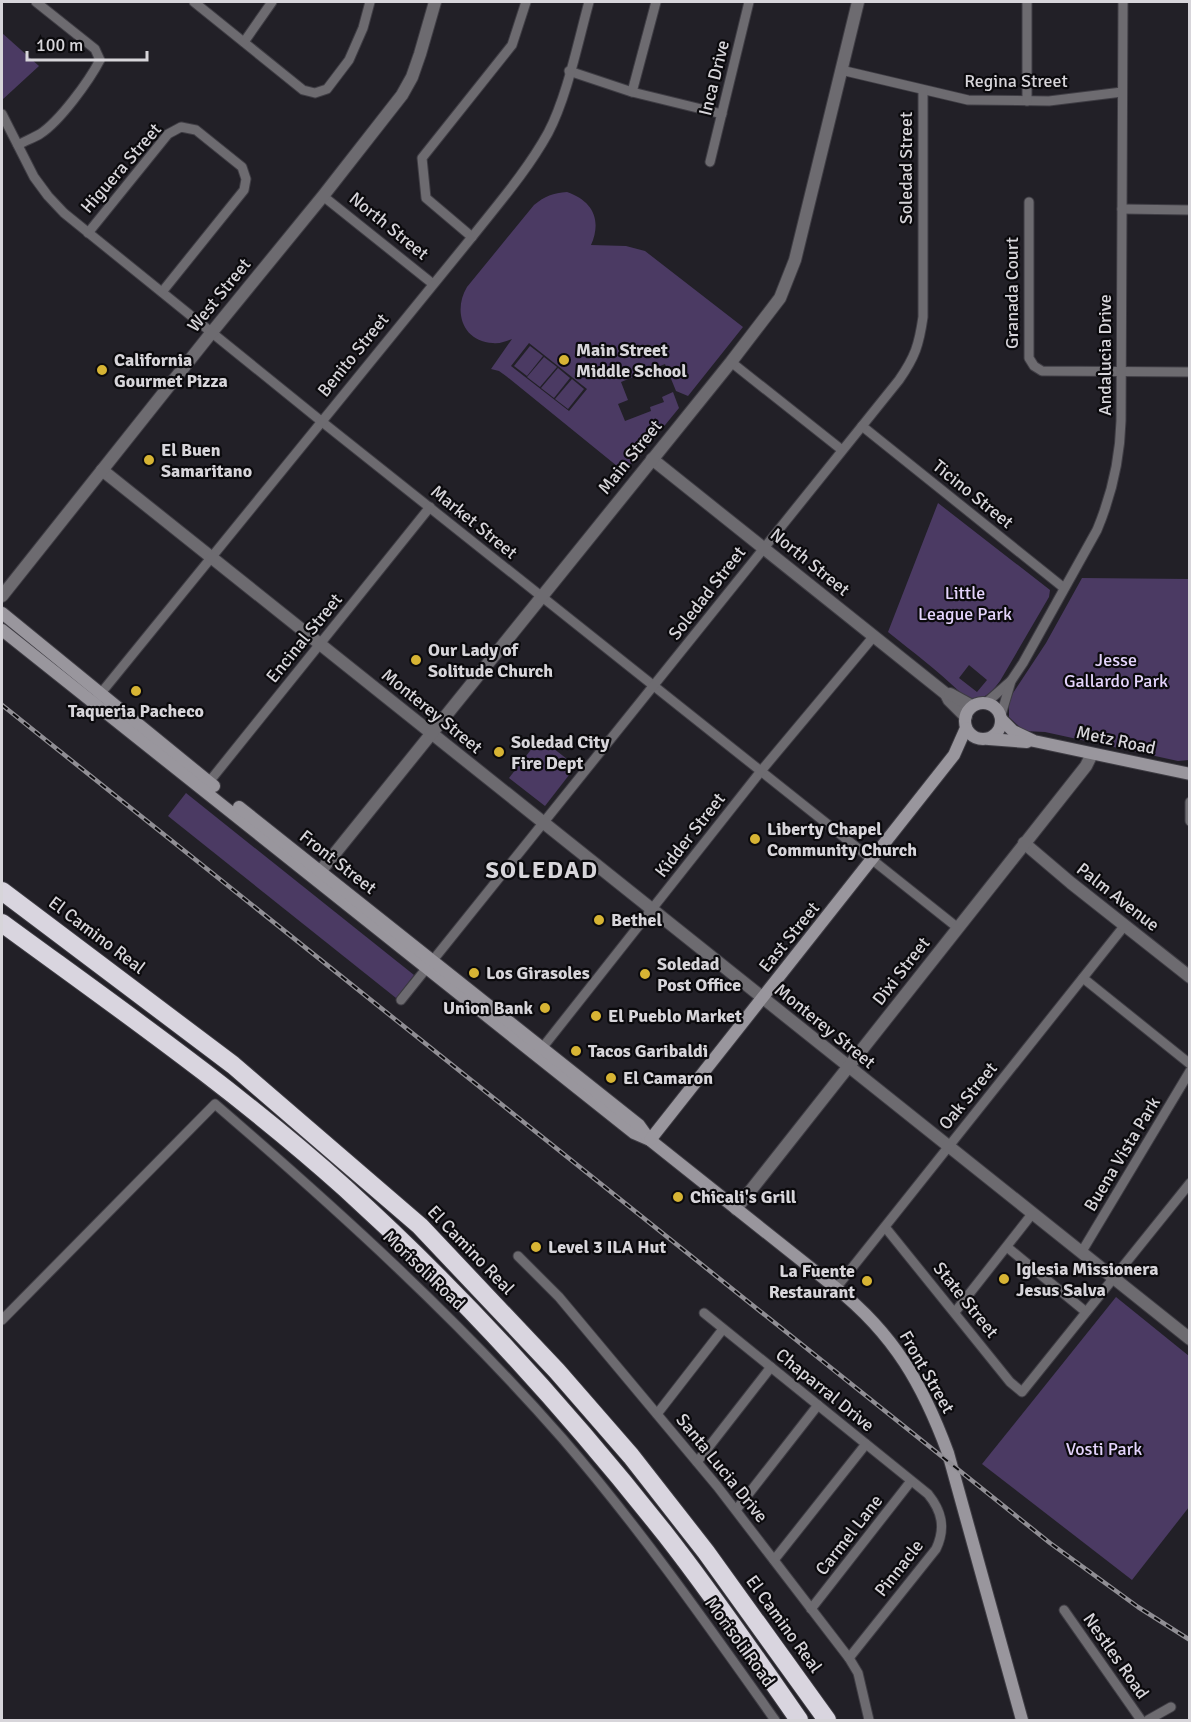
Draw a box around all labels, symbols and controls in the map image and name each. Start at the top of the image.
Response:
scale bar [27,24,147,62]
text: 100 m [36,34,83,56]
street label: Inca Drive [694,38,734,118]
street label: Regina Street [964,70,1068,92]
street label: Soledad Street [895,112,917,224]
street label: Higuera Street [76,119,166,217]
street label: North Street [345,187,433,265]
street label: Granada Court [1001,237,1023,349]
street label: West Street [183,254,255,336]
street label: Andalucia Drive [1094,294,1116,416]
street label: Benito Street [313,309,393,401]
place label: Main Street Middle School [576,339,687,382]
place label: California Gourmet Pizza [114,349,228,392]
marker: Main Street Middle School [557,353,571,367]
marker: California Gourmet Pizza [95,363,109,377]
street label: Main Street [593,415,667,499]
place label: El Buen Samaritano [161,439,252,482]
marker: El Buen Samaritano [142,453,156,467]
street label: Ticino Street [928,455,1018,533]
street label: Market Street [426,480,522,564]
street label: North Street [766,523,854,601]
street label: Soledad Street [664,542,750,644]
park label: Little League Park [918,582,1012,625]
street label: Encinal Street [261,589,347,687]
place label: Our Lady of Solitude Church [428,639,553,682]
park label: Jesse Gallardo Park [1064,649,1168,692]
marker: Our Lady of Solitude Church [409,653,423,667]
street label: Monterey Street [377,664,487,758]
marker: Taqueria Pacheco [129,684,143,698]
place label: Taqueria Pacheco [68,700,204,722]
street label: Metz Road [1074,721,1158,759]
place label: Soledad City Fire Dept [511,731,609,774]
marker: Soledad City Fire Dept [492,745,506,759]
street label: Kidder Street [650,788,730,882]
place label: Liberty Chapel Community Church [767,818,917,861]
street label: Front Street [295,825,381,899]
marker: Liberty Chapel Community Church [748,832,762,846]
district label: SOLEDAD [485,855,599,885]
street label: Palm Avenue [1072,858,1164,936]
street label: El Camino Real [44,891,150,979]
street label: East Street [754,897,824,977]
place label: Bethel [611,909,662,931]
marker: Bethel [592,913,606,927]
street label: Dixi Street [868,933,934,1009]
place label: Soledad Post Office [657,953,741,996]
place label: Los Girasoles [486,962,590,984]
marker: Los Girasoles [467,966,481,980]
marker: Soledad Post Office [638,967,652,981]
street label: Monterey Street [770,979,880,1073]
place label: Union Bank [443,997,534,1019]
marker: Union Bank [538,1001,552,1015]
place label: El Pueblo Market [608,1005,742,1027]
marker: El Pueblo Market [589,1009,603,1023]
place label: Tacos Garibaldi [588,1040,708,1062]
marker: Tacos Garibaldi [569,1044,583,1058]
street label: Oak Street [934,1058,1002,1134]
place label: El Camaron [623,1067,713,1089]
marker: El Camaron [604,1071,618,1085]
street label: Buena Vista Park [1079,1093,1165,1215]
place label: Chicali's Grill [690,1186,797,1208]
marker: Chicali's Grill [671,1190,685,1204]
street label: El Camino Real [423,1201,519,1299]
street label: Morisoli Road [378,1225,470,1315]
place label: Level 3 ILA Hut [548,1236,666,1258]
marker: Level 3 ILA Hut [529,1240,543,1254]
street label: State Street [929,1258,1003,1342]
place label: Iglesia Missionera Jesus Salva [1016,1258,1158,1301]
place label: La Fuente Restaurant [769,1260,855,1303]
marker: Iglesia Missionera Jesus Salva [997,1272,1011,1286]
marker: La Fuente Restaurant [860,1274,874,1288]
street label: Front Street [895,1327,959,1417]
street label: Chaparral Drive [771,1344,879,1436]
street label: Santa Lucia Drive [671,1409,773,1527]
park label: Vosti Park [1066,1438,1142,1460]
street label: Carmel Lane [811,1490,887,1580]
street label: Pinnacle [870,1535,928,1601]
street label: El Camino Real [741,1571,827,1677]
street label: Morisoli Road [700,1593,780,1691]
street label: Nestles Road [1078,1609,1154,1703]

